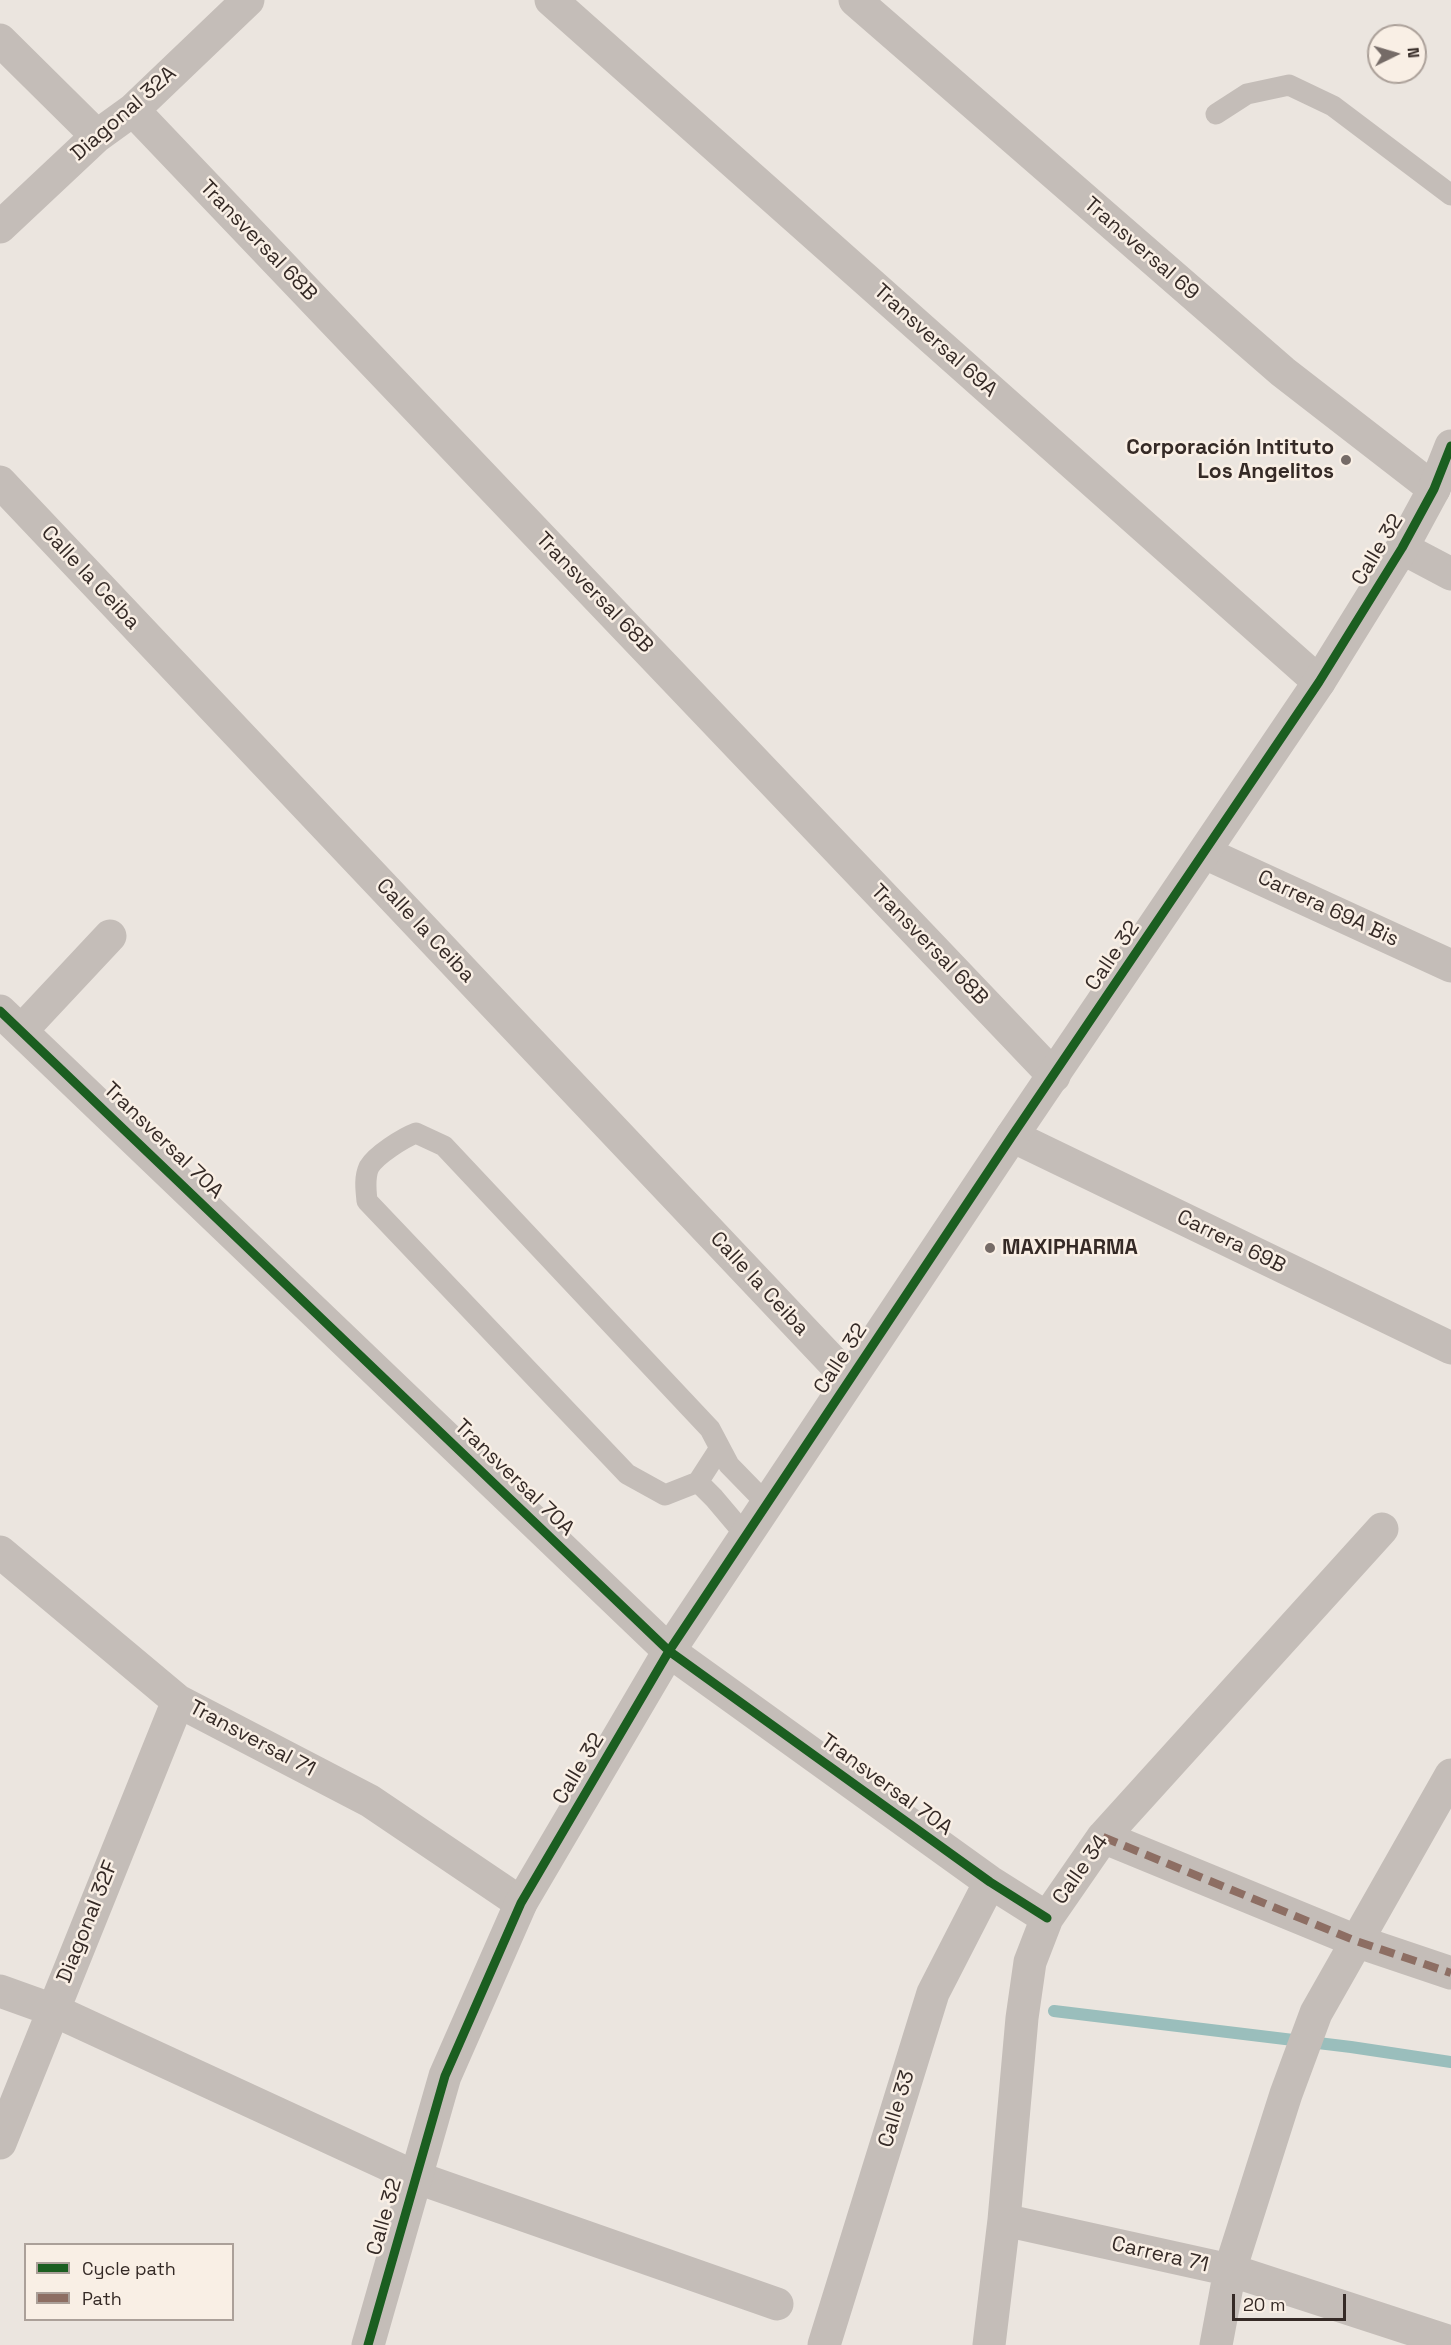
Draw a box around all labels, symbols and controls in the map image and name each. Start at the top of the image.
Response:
north arrow [1367,24,1427,84]
text: N [1403,46,1424,59]
street label: Diagonal 32A [66,61,182,167]
street label: Transversal 68B [194,175,322,307]
street label: Transversal 69 [1078,192,1204,306]
street label: Transversal 69A [868,279,1002,403]
place label: Corporación Intituto Los Angelitos [1126,435,1334,485]
marker: Corporación Intituto Los Angelitos [1339,453,1353,467]
street label: Calle 32 [1347,510,1409,590]
street label: Calle la Ceiba [35,521,145,635]
street label: Transversal 68B [530,527,658,659]
street label: Carrera 69A Bis [1253,865,1403,953]
street label: Calle la Ceiba [370,874,480,988]
street label: Transversal 68B [865,879,993,1011]
street label: Calle 32 [1080,916,1146,996]
street label: Transversal 70A [98,1077,228,1205]
street label: Carrera 69B [1172,1205,1290,1279]
street label: Calle la Ceiba [704,1227,814,1341]
place label: MAXIPHARMA [1002,1235,1138,1261]
marker: MAXIPHARMA [983,1241,997,1255]
street label: Calle 32 [809,1319,873,1399]
street label: Transversal 70A [449,1414,579,1542]
street label: Transversal 71 [185,1695,319,1783]
street label: Calle 32 [548,1729,610,1809]
street label: Transversal 70A [815,1729,957,1841]
street label: Calle 34 [1048,1830,1114,1910]
street label: Diagonal 32F [52,1857,124,1987]
street label: Calle 33 [873,2068,921,2150]
street label: Calle 32 [362,2176,408,2258]
street label: Carrera 71 [1109,2232,1211,2278]
legend [24,2243,234,2321]
text: Cycle path [82,2257,176,2280]
scale bar [1235,2282,1349,2320]
text: Path [82,2287,122,2310]
text: 20 m [1243,2293,1286,2316]

